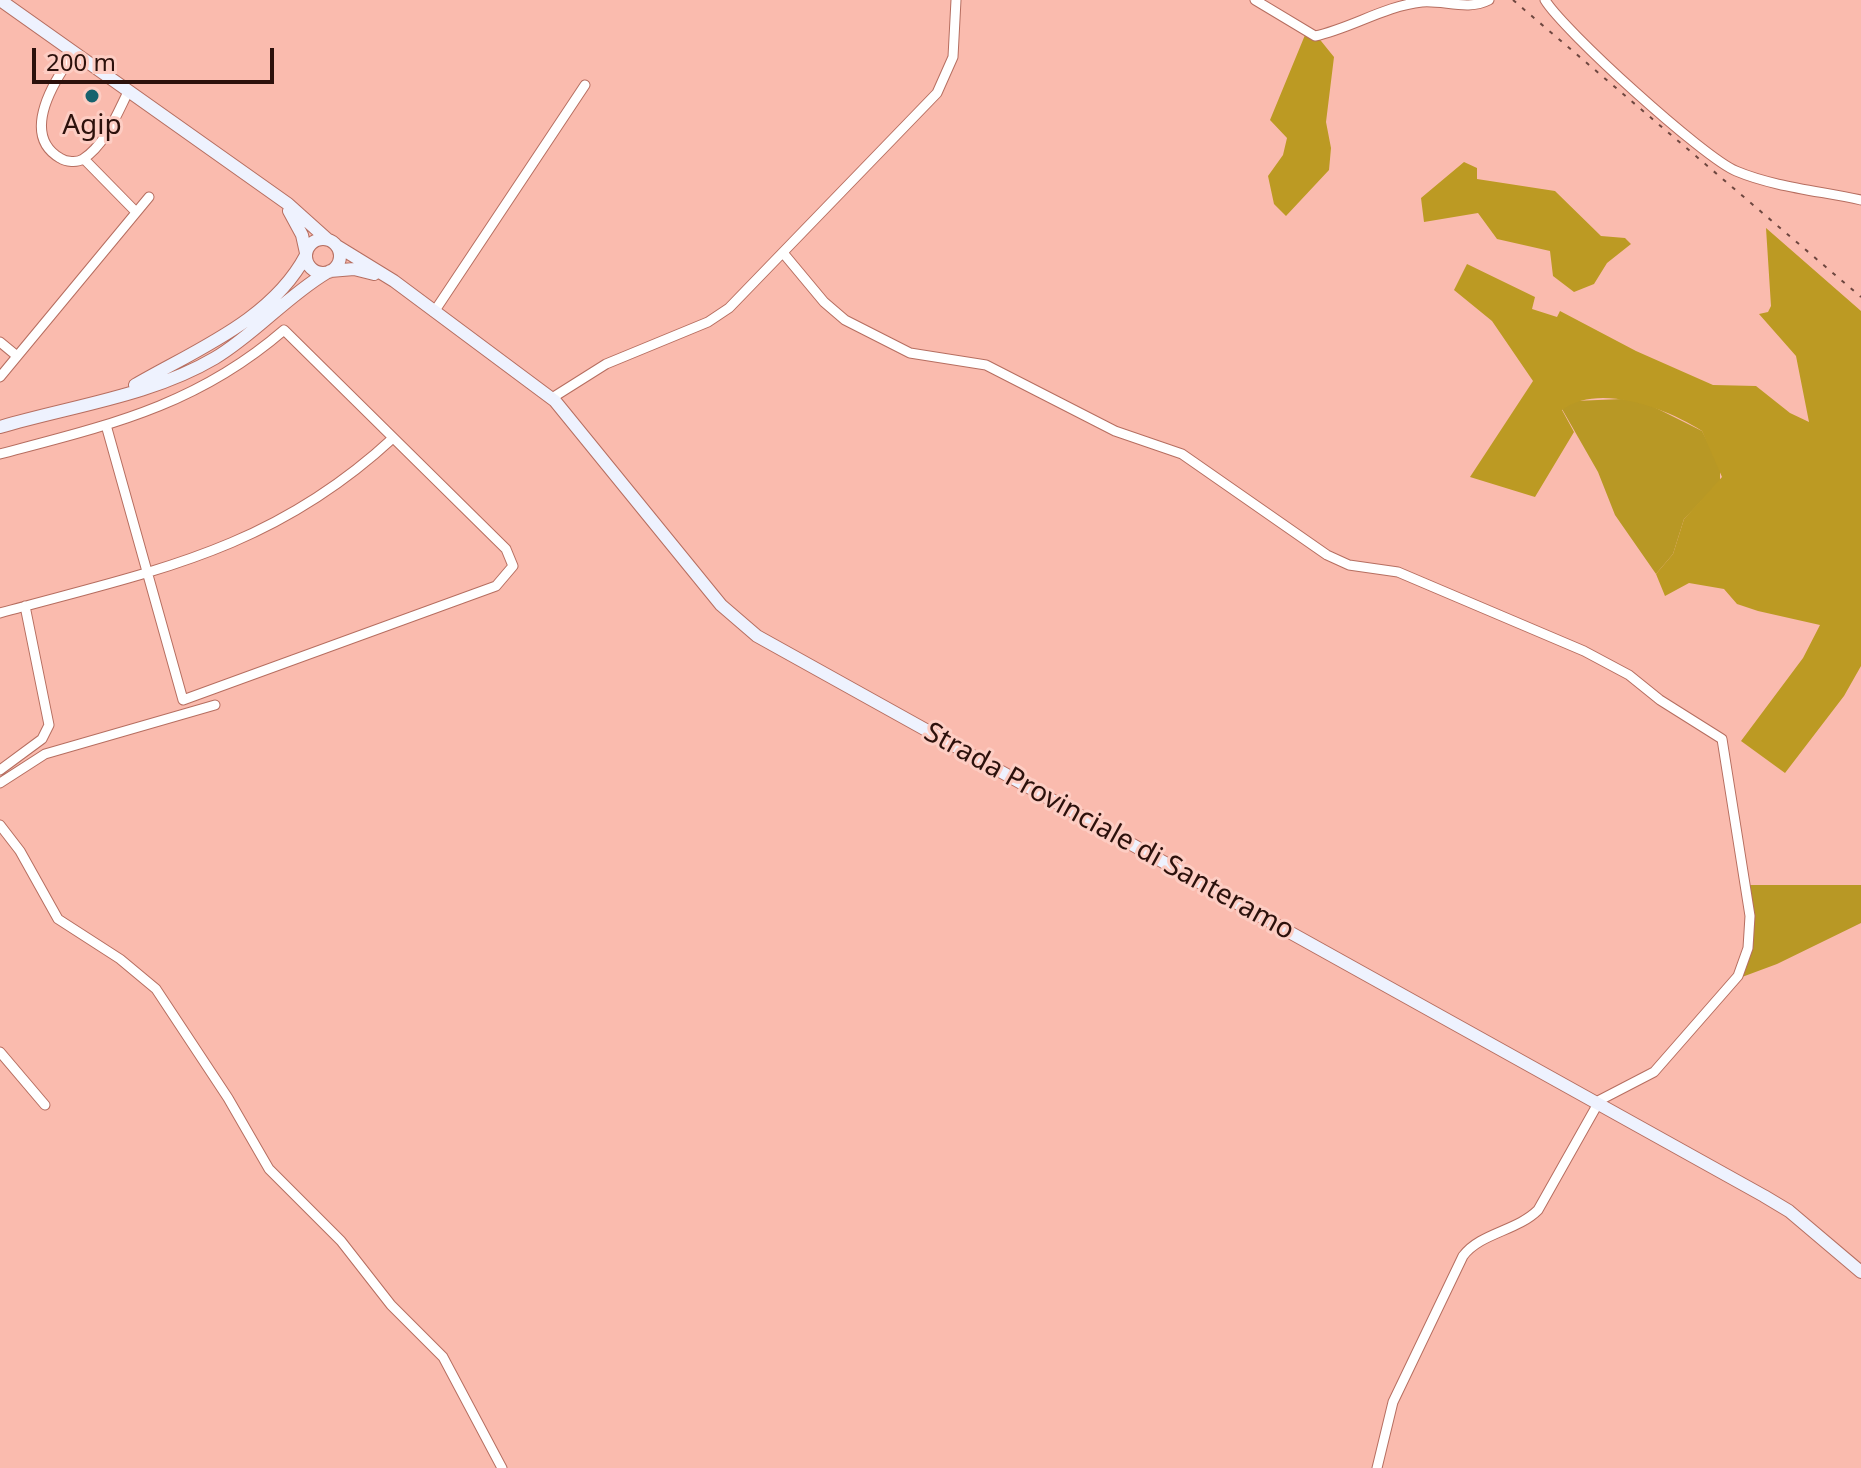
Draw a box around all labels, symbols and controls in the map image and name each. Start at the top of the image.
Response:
scale bar [36,32,278,82]
text: 200 m [46,45,116,78]
marker: Agip [83,87,101,105]
place label: Agip [62,109,122,143]
street label: Strada Provinciale di Santeramo [918,716,1300,948]

